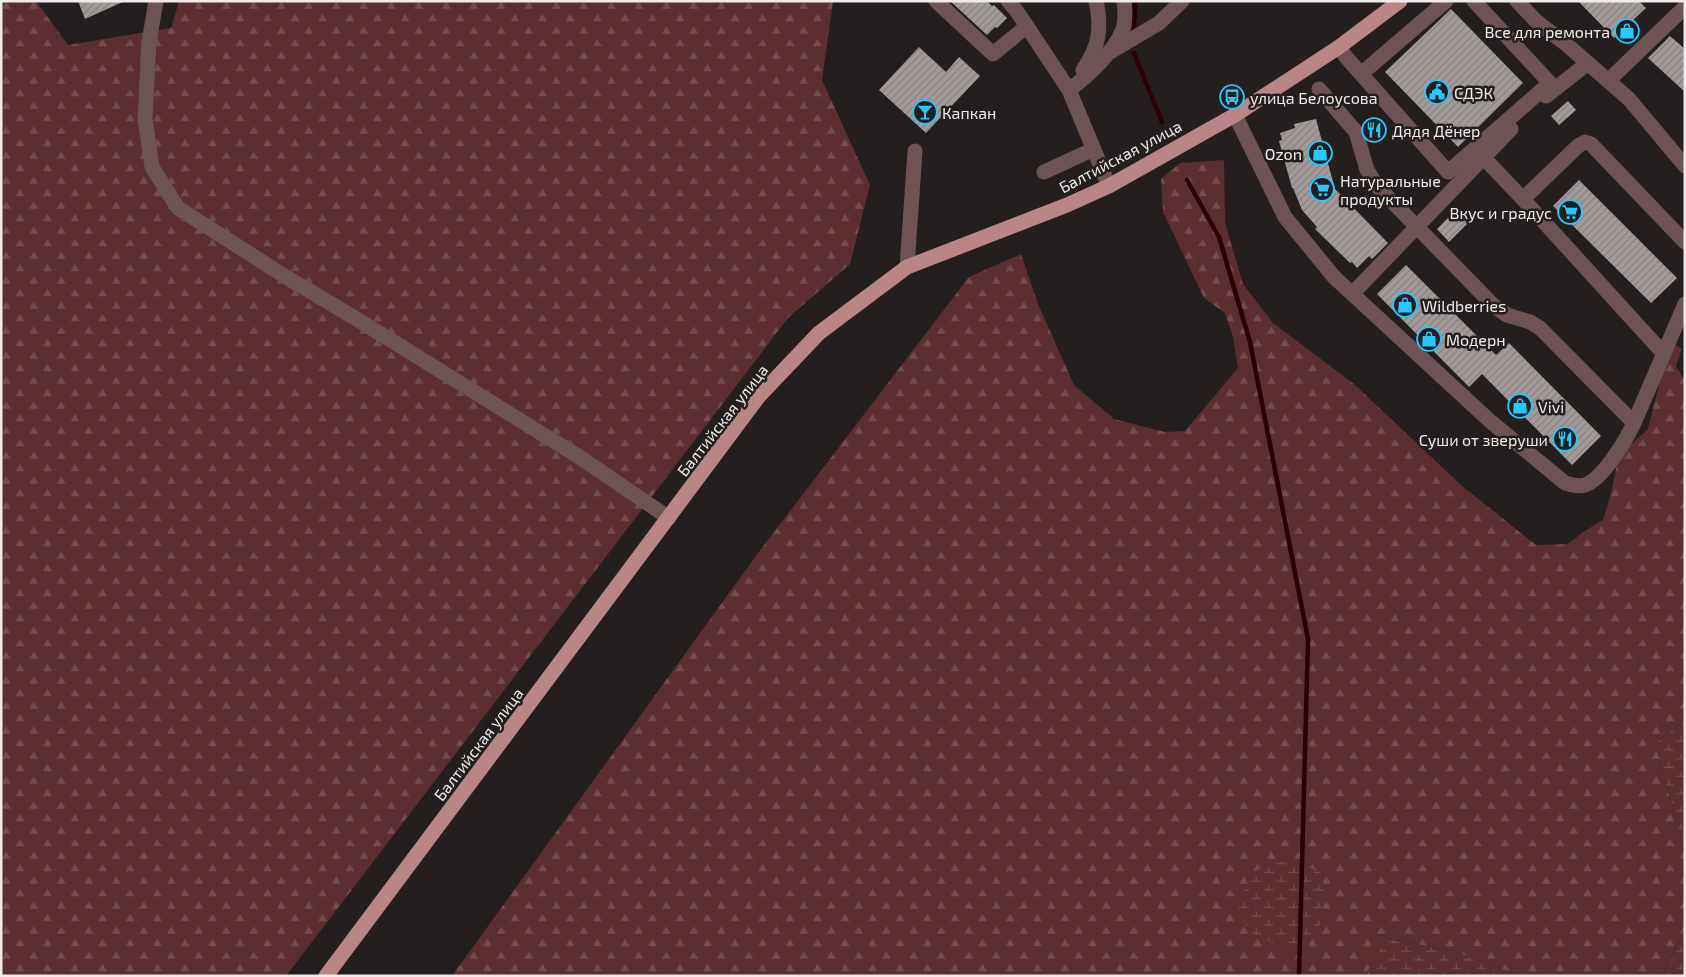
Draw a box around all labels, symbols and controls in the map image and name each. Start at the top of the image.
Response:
shop icon: Все для ремонта [1614,18,1640,44]
place label: Все для ремонта [1484,22,1610,41]
public building icon: СДЭК [1424,79,1450,105]
place label: СДЭК [1454,83,1493,102]
bus stop icon: улица Белоусова [1219,84,1245,110]
place label: улица Белоусова [1250,88,1378,108]
bar icon: Капкан [912,99,938,125]
place label: Капкан [942,103,996,122]
street label: Балтийская улица [1055,116,1185,197]
restaurant icon: Дядя Дёнер [1361,117,1387,143]
place label: Дядя Дёнер [1392,121,1480,140]
shop icon: Ozon [1307,140,1333,166]
place label: Ozon [1265,144,1302,163]
place label: Натуральные продукты [1340,171,1441,209]
supermarket icon: Натуральные продукты [1309,176,1335,202]
supermarket icon: Вкус и градус [1557,199,1583,225]
place label: Вкус и градус [1450,203,1552,223]
shop icon: Wildberries [1392,292,1418,318]
place label: Wildberries [1422,296,1506,315]
shop icon: Модерн [1416,326,1442,352]
place label: Модерн [1446,330,1506,349]
street label: Балтийская улица [673,360,772,480]
shop icon: Vivi [1507,393,1533,419]
place label: Vivi [1538,397,1564,416]
restaurant icon: Суши от зверуши [1552,426,1578,452]
place label: Суши от зверуши [1419,430,1548,450]
street label: Балтийская улица [429,684,527,805]

